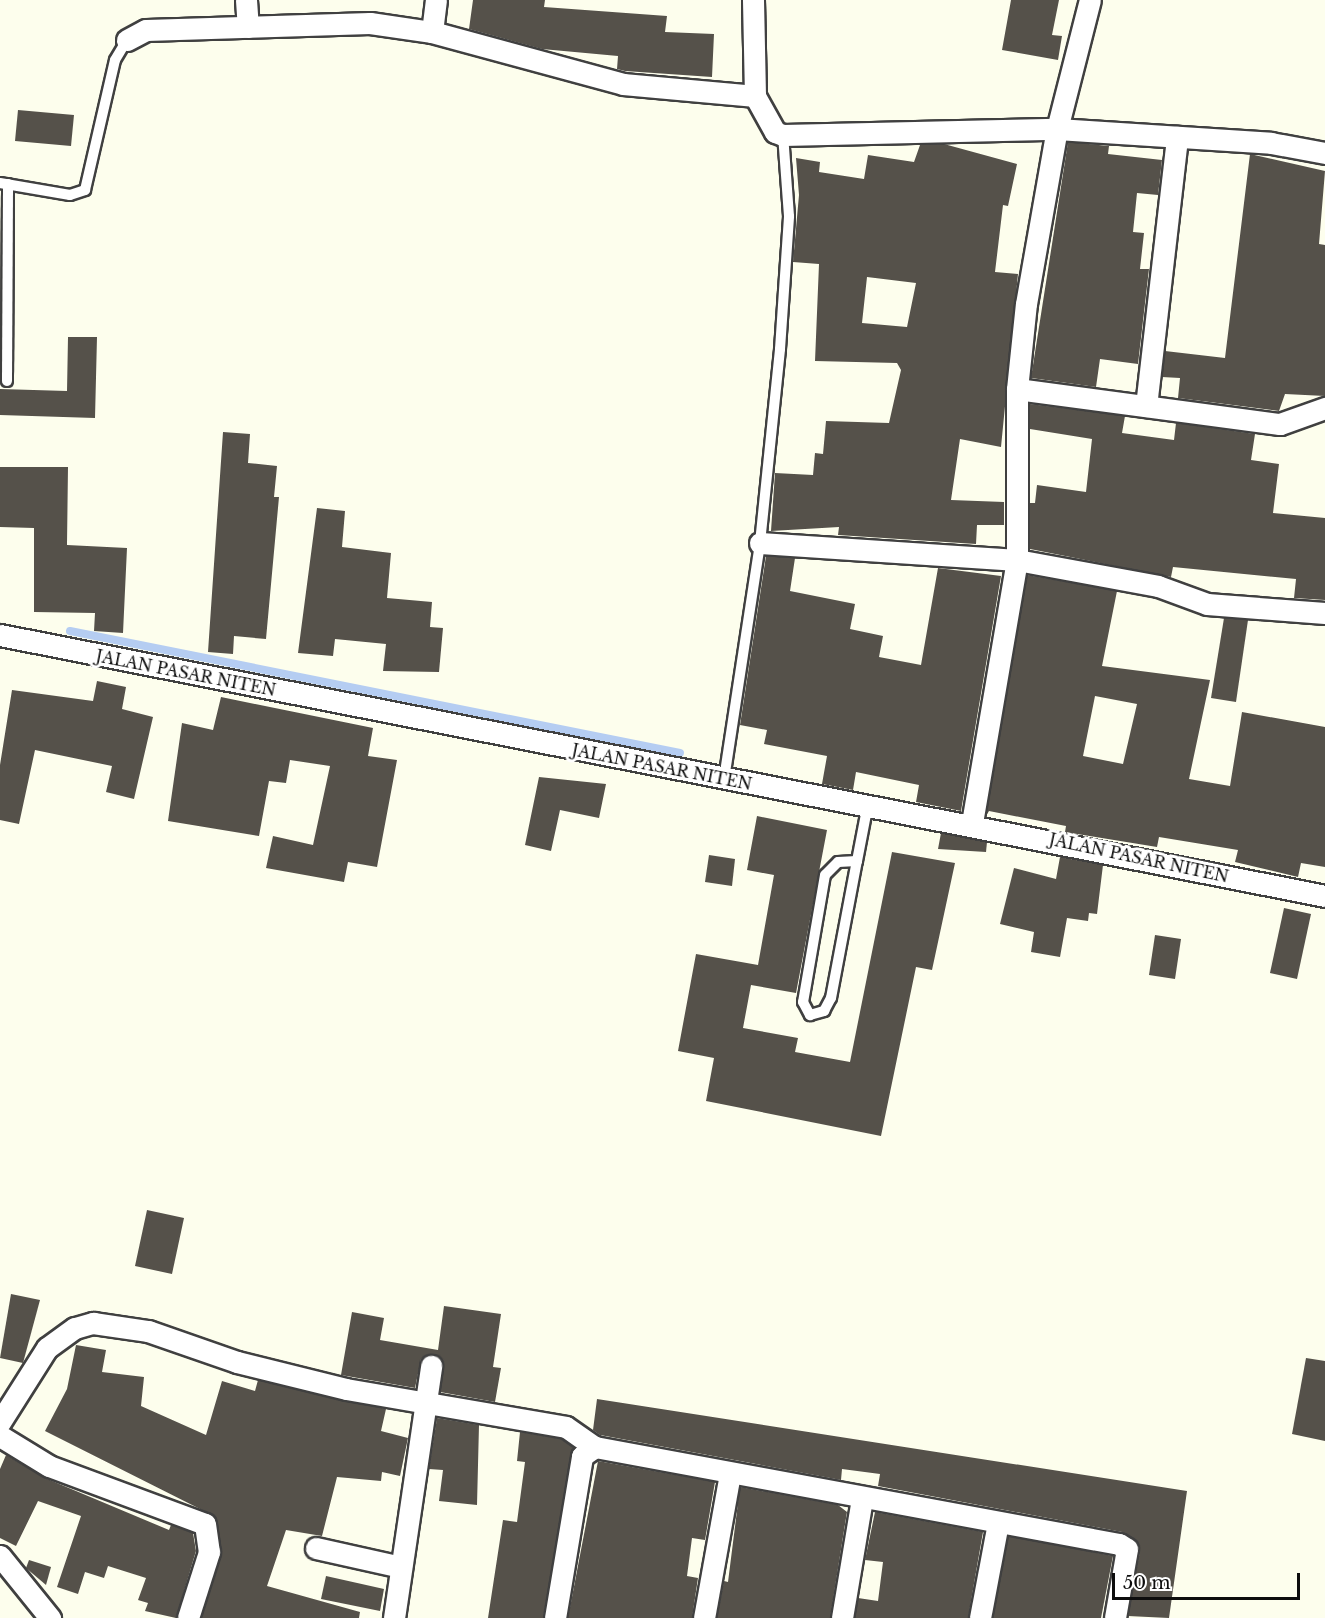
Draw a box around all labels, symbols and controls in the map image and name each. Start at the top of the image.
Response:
street label: JALAN PASAR NITEN [94,646,278,700]
street label: JALAN PASAR NITEN [570,740,754,794]
street label: JALAN PASAR NITEN [1047,830,1231,886]
scale bar [1115,1561,1302,1599]
text: 50 m [1123,1572,1171,1594]

